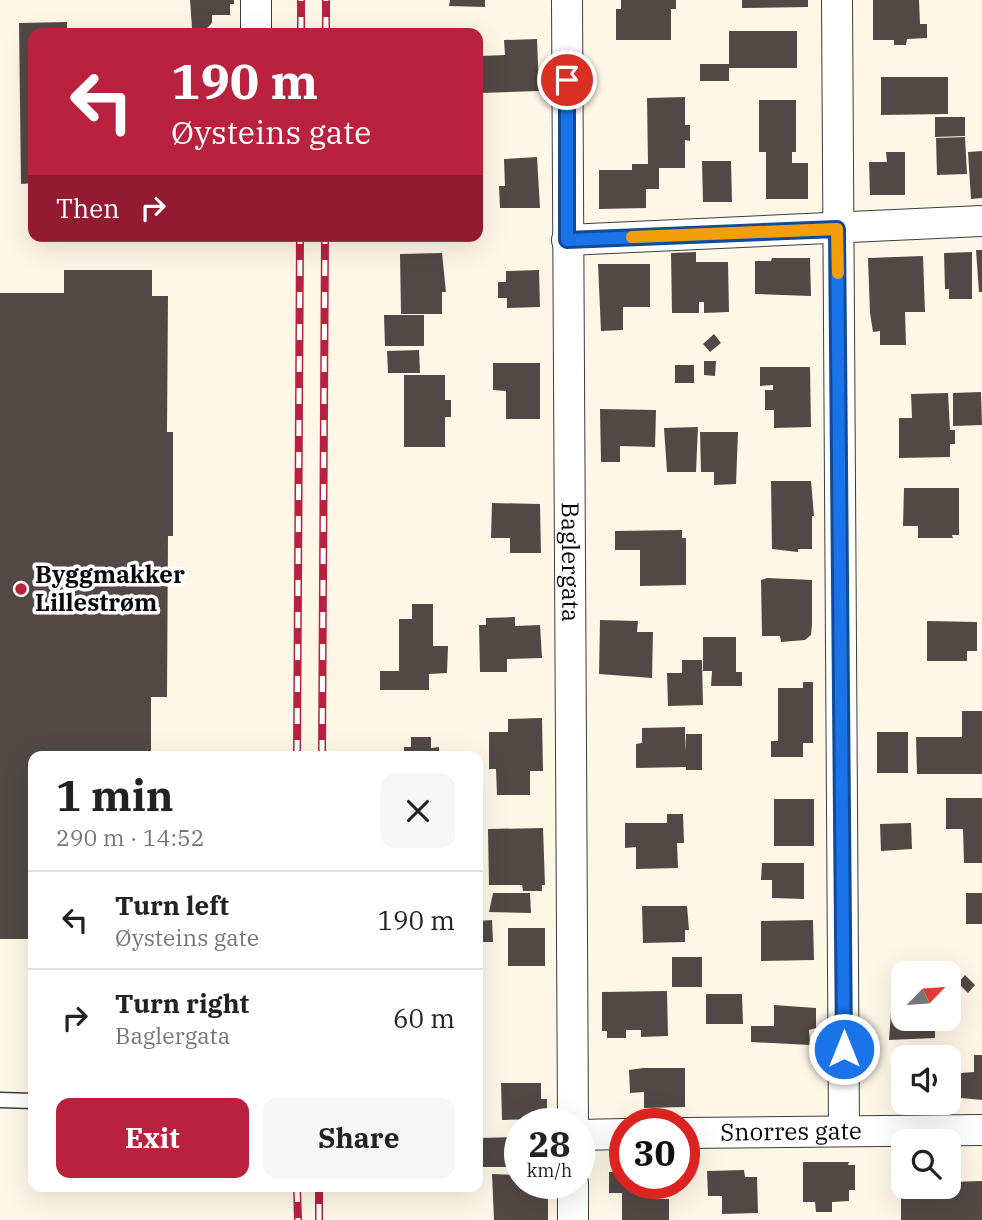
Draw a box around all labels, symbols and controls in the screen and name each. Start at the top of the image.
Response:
text: 190 m [171,49,318,112]
pin [537,50,597,110]
icon: left [56,56,147,147]
icon: arrive [548,61,586,99]
text: Øysteins gate [171,111,371,153]
icon: right [134,189,172,227]
text: Then [56,191,120,225]
street label: Baglergata [555,502,587,622]
place label: Byggmakker Lillestrøm [35,558,185,618]
marker: Byggmakker Lillestrøm [13,581,29,597]
text: 1 min [56,768,174,823]
button: close [381,774,455,848]
text: 290 m · 14:52 [56,822,205,852]
text: Turn left [115,888,229,922]
icon: left [56,901,94,939]
text: 190 m [377,903,455,937]
text: Øysteins gate [115,922,259,952]
north arrow [891,961,961,1031]
map controls [891,961,961,1199]
text: Turn right [115,986,249,1020]
icon: right [56,999,94,1037]
text: 60 m [393,1001,455,1035]
position arrow [807,1012,881,1086]
text: Baglergata [115,1020,230,1050]
button: sound [891,1045,961,1115]
button: Exit [56,1098,249,1178]
button: Share [263,1098,455,1178]
speed limit sign: 30 [609,1108,700,1199]
street label: Snorres gate [720,1114,862,1148]
text: 28 [528,1121,571,1167]
button: search [891,1129,961,1199]
text: km/h [527,1159,572,1182]

